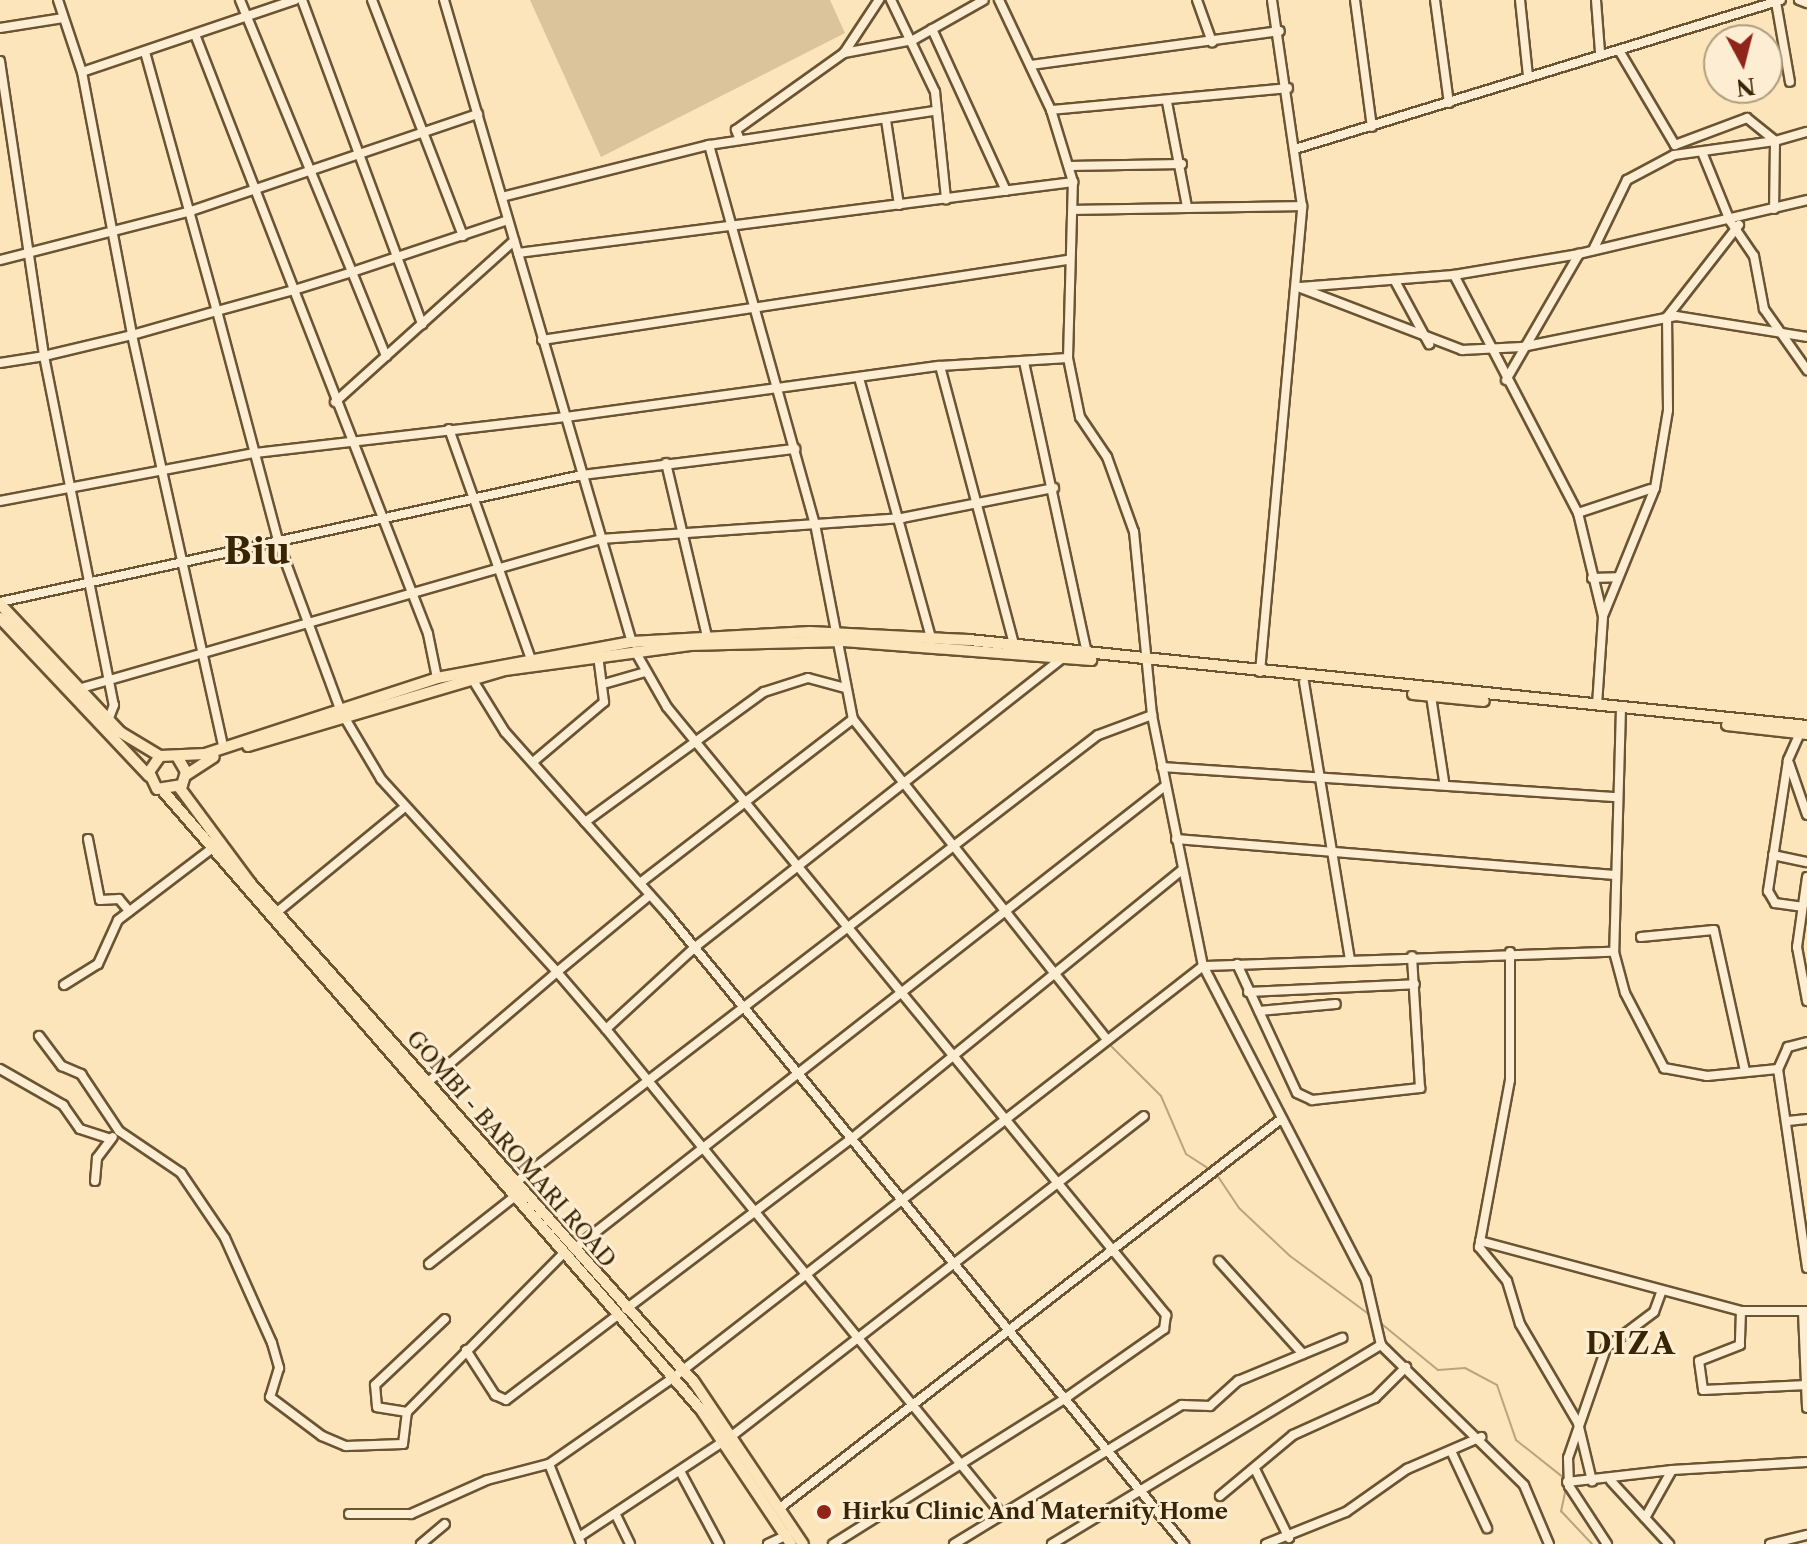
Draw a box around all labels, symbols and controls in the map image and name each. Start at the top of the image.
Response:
north arrow [1703,24,1783,104]
text: N [1735,72,1757,101]
district label: Biu [224,528,290,574]
street label: GOMBI - BAROMARI ROAD [401,1025,621,1273]
district label: DIZA [1585,1326,1677,1362]
place label: Hirku Clinic And Maternity Home [842,1499,1229,1525]
marker: Hirku Clinic And Maternity Home [813,1501,835,1523]

